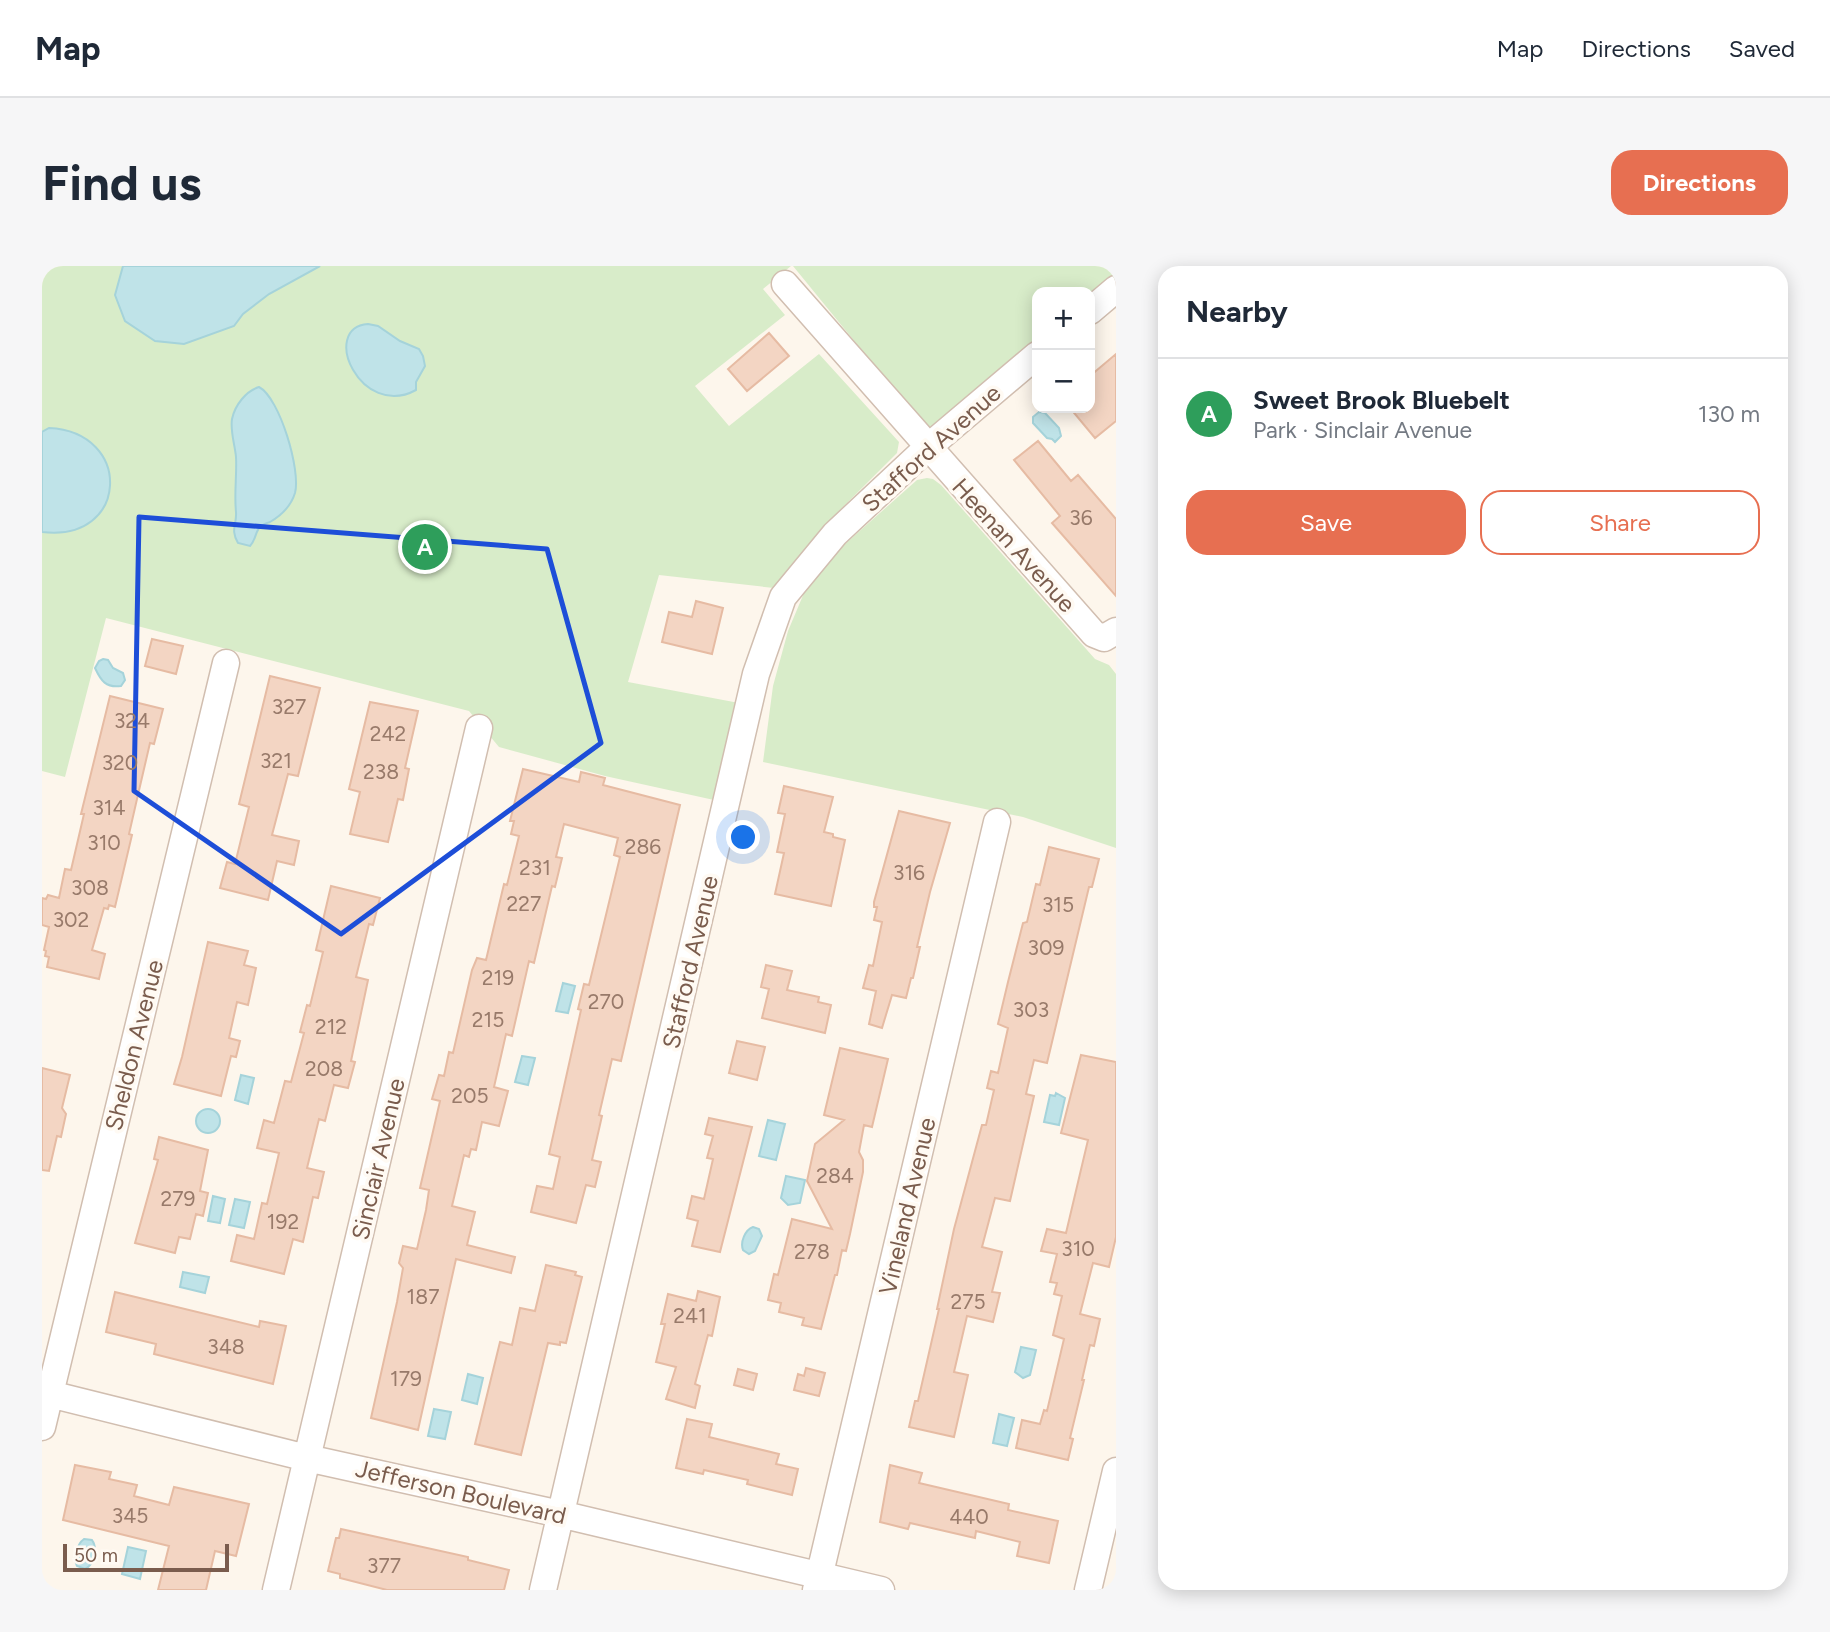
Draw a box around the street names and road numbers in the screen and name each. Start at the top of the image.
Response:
street label: Stafford Avenue [856,378,1006,518]
street label: Heenan Avenue [946,472,1082,618]
street label: Stafford Avenue [656,873,724,1051]
street label: Sheldon Avenue [99,957,169,1133]
street label: Sinclair Avenue [345,1075,411,1243]
street label: Vineland Avenue [873,1115,941,1297]
street label: Jefferson Boulevard [353,1454,569,1530]

